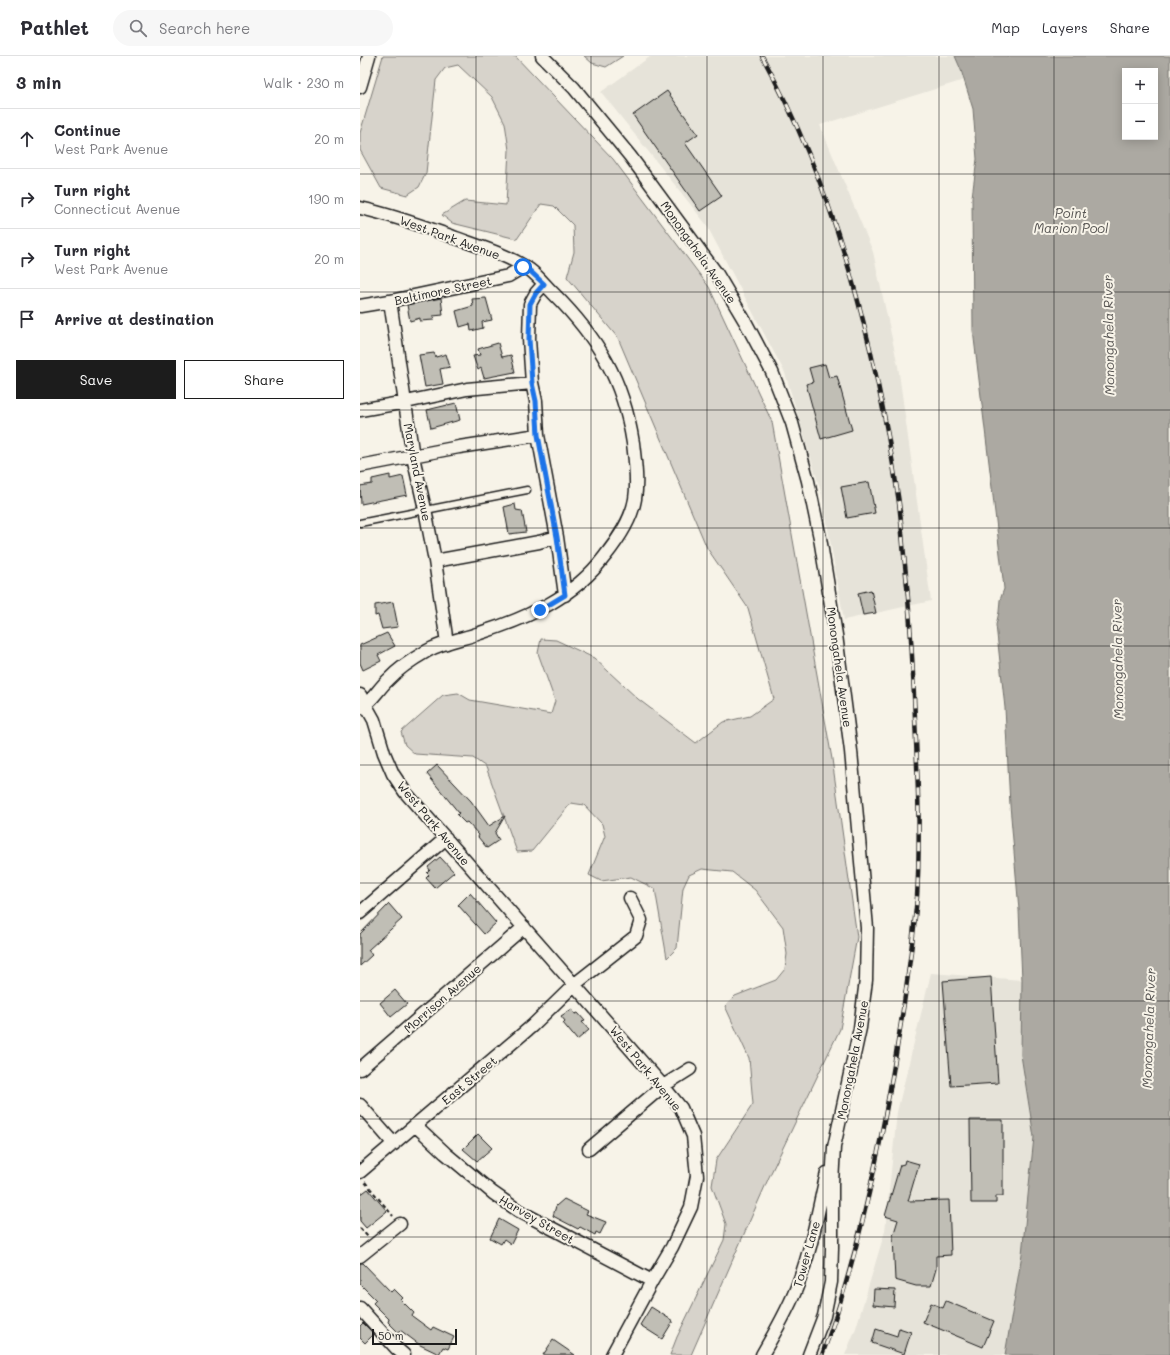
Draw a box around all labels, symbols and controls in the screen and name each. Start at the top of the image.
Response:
search box [113,10,393,46]
text: Pathlet [20,15,89,40]
icon: search [127,17,149,39]
text: Search here [159,18,250,38]
text: Map [991,18,1020,37]
text: Layers [1042,18,1088,37]
text: Share [1110,18,1150,37]
map controls [1122,68,1158,140]
button: + [1122,68,1158,104]
text: 3 min [16,71,61,93]
text: Walk · 230 m [263,74,344,91]
button: − [1122,104,1158,140]
text: Continue [54,120,121,140]
icon: ahead [16,128,38,150]
text: 20 m [314,130,344,147]
text: West Park Avenue [54,140,168,157]
text: Turn right [54,180,131,200]
icon: right [16,188,38,210]
text: 190 m [308,190,344,207]
street label: Monongahela Avenue [658,198,740,306]
text: Connecticut Avenue [54,200,180,217]
water label: Point Marion Pool [1034,204,1109,236]
street label: West Park Avenue [398,211,502,263]
text: Turn right [54,240,131,260]
icon: right [16,248,38,270]
text: 20 m [314,250,344,267]
route start [514,258,532,276]
text: West Park Avenue [54,260,168,277]
street label: Baltimore Street [393,272,493,308]
water label: Monongahela River [1098,274,1118,395]
icon: arrive [16,308,38,330]
text: Arrive at destination [54,309,214,329]
button: Save [16,360,176,399]
button: Share [184,360,344,399]
street label: Maryland Avenue [401,422,435,522]
water label: Monongahela River [1107,598,1127,719]
route end [531,601,549,619]
street label: Monongahela Avenue [824,606,856,728]
street label: West Park Avenue [394,777,474,869]
street label: Morrison Avenue [400,960,484,1036]
water label: Monongahela River [1137,967,1159,1089]
street label: Monongahela Avenue [833,999,871,1121]
street label: West Park Avenue [607,1022,685,1114]
street label: East Street [438,1052,500,1108]
street label: Harvey Street [497,1191,577,1247]
street label: Tower Lane [789,1219,823,1289]
scale bar [372,1327,457,1346]
text: 50 m [378,1328,404,1343]

